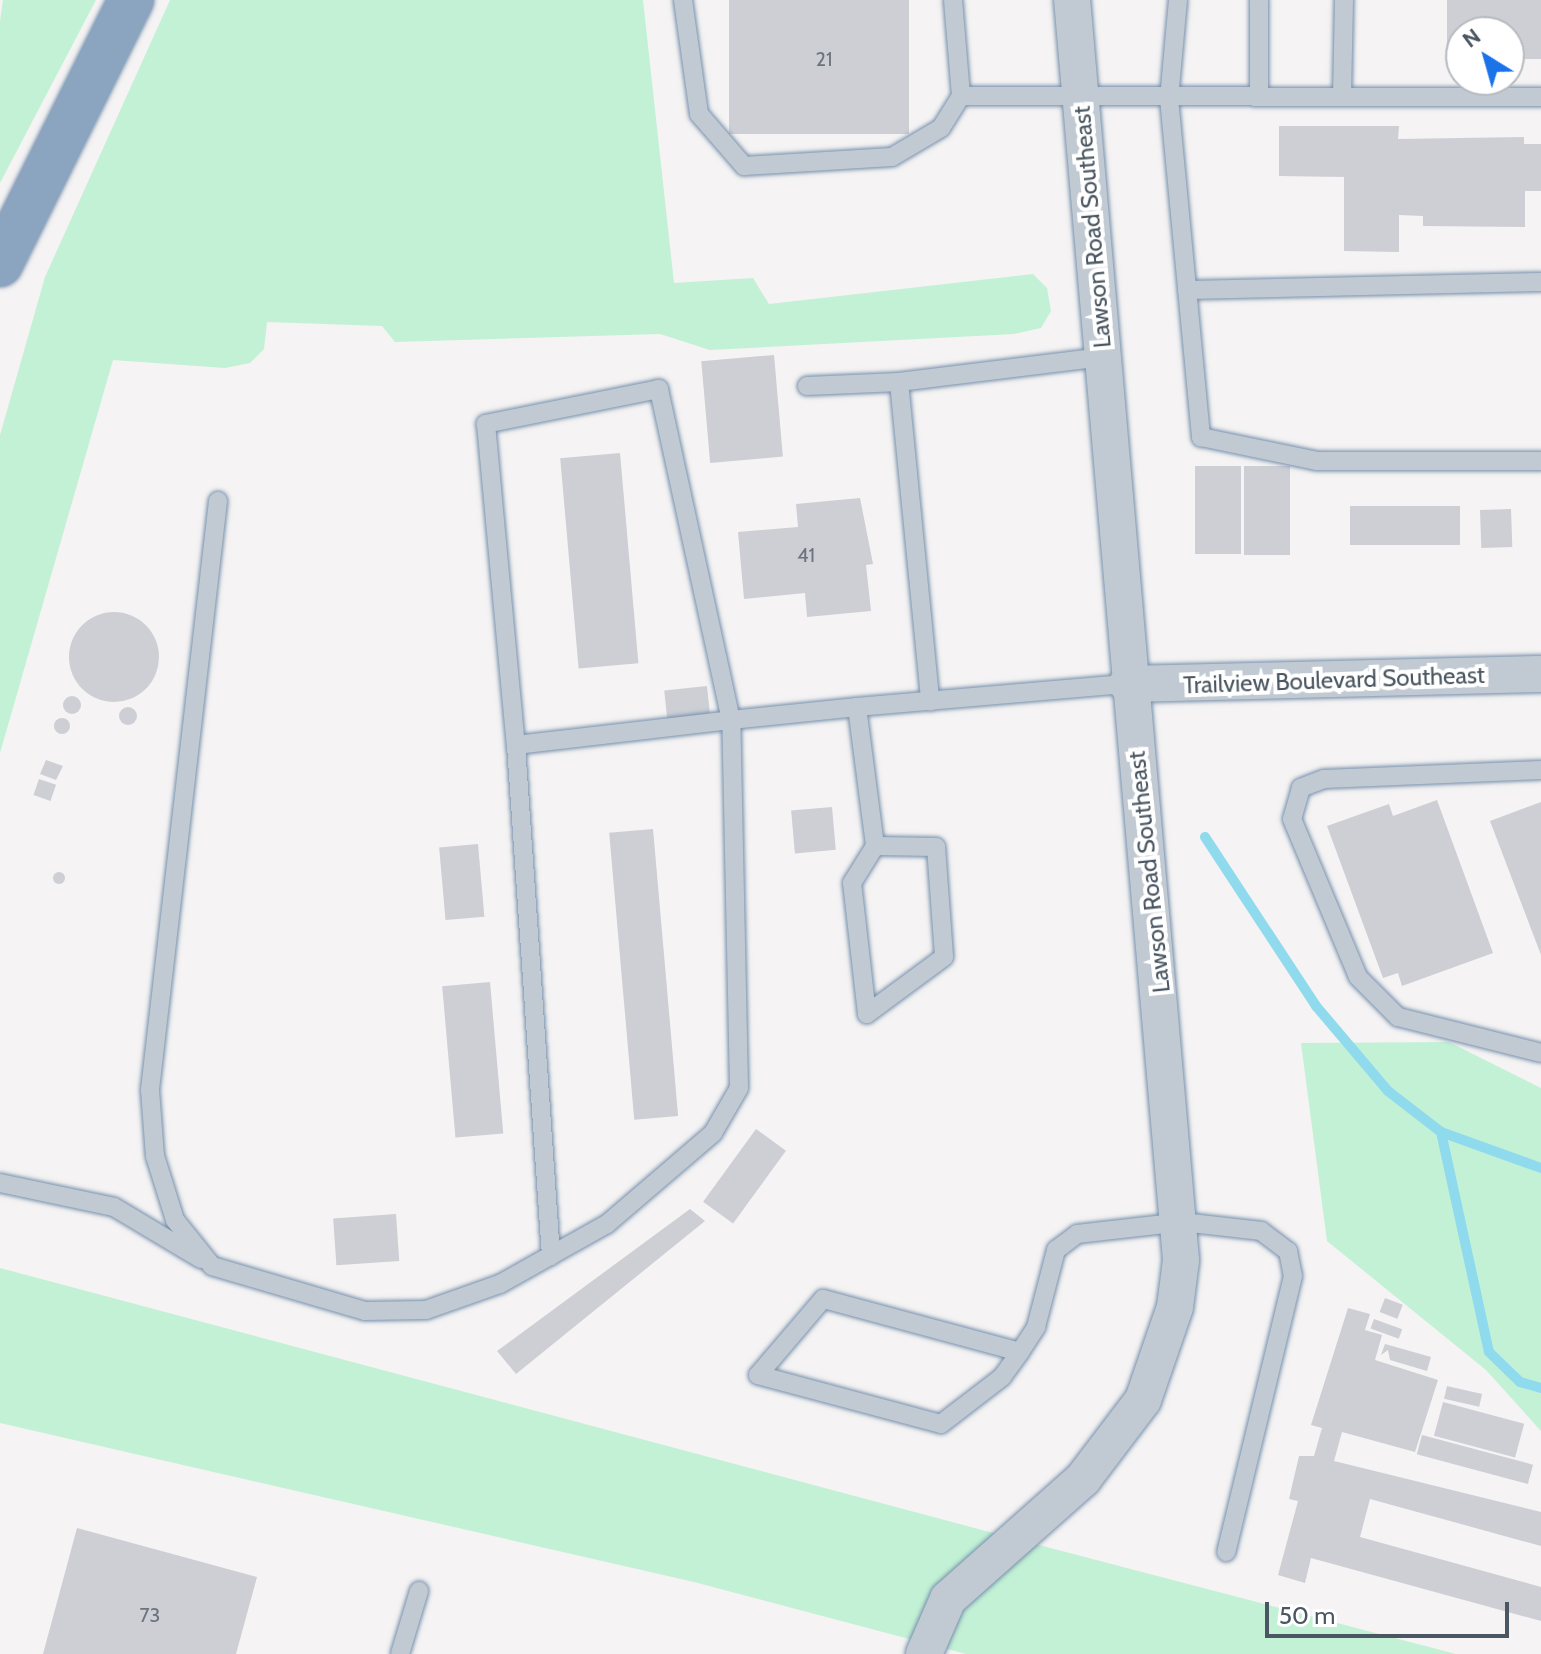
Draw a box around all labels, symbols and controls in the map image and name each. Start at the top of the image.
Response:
north arrow [1445,16,1525,96]
text: N [1457,23,1486,53]
house number: 21 [816,47,832,71]
street label: Lawson Road Southeast [1067,105,1117,349]
house number: 41 [797,543,815,567]
street label: Trailview Boulevard Southeast [1183,660,1485,700]
street label: Lawson Road Southeast [1122,750,1176,994]
scale bar [1269,1586,1513,1636]
text: 50 m [1279,1601,1335,1630]
house number: 73 [140,1603,160,1627]

